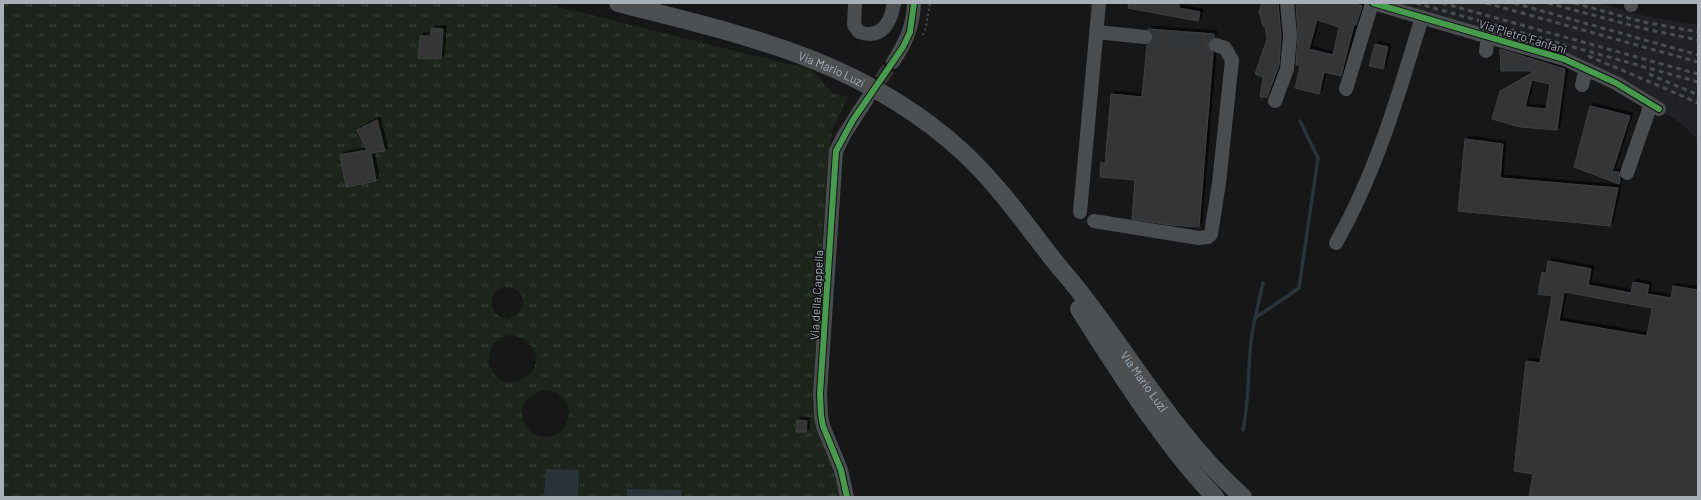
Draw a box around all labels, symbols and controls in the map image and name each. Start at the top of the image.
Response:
street label: Via Pietro Fanfani [1477,16,1569,56]
street label: Via Mario Luzi [796,48,868,90]
street label: Via della Cappella [807,250,825,340]
street label: Via Mario Luzi [1118,348,1171,414]

